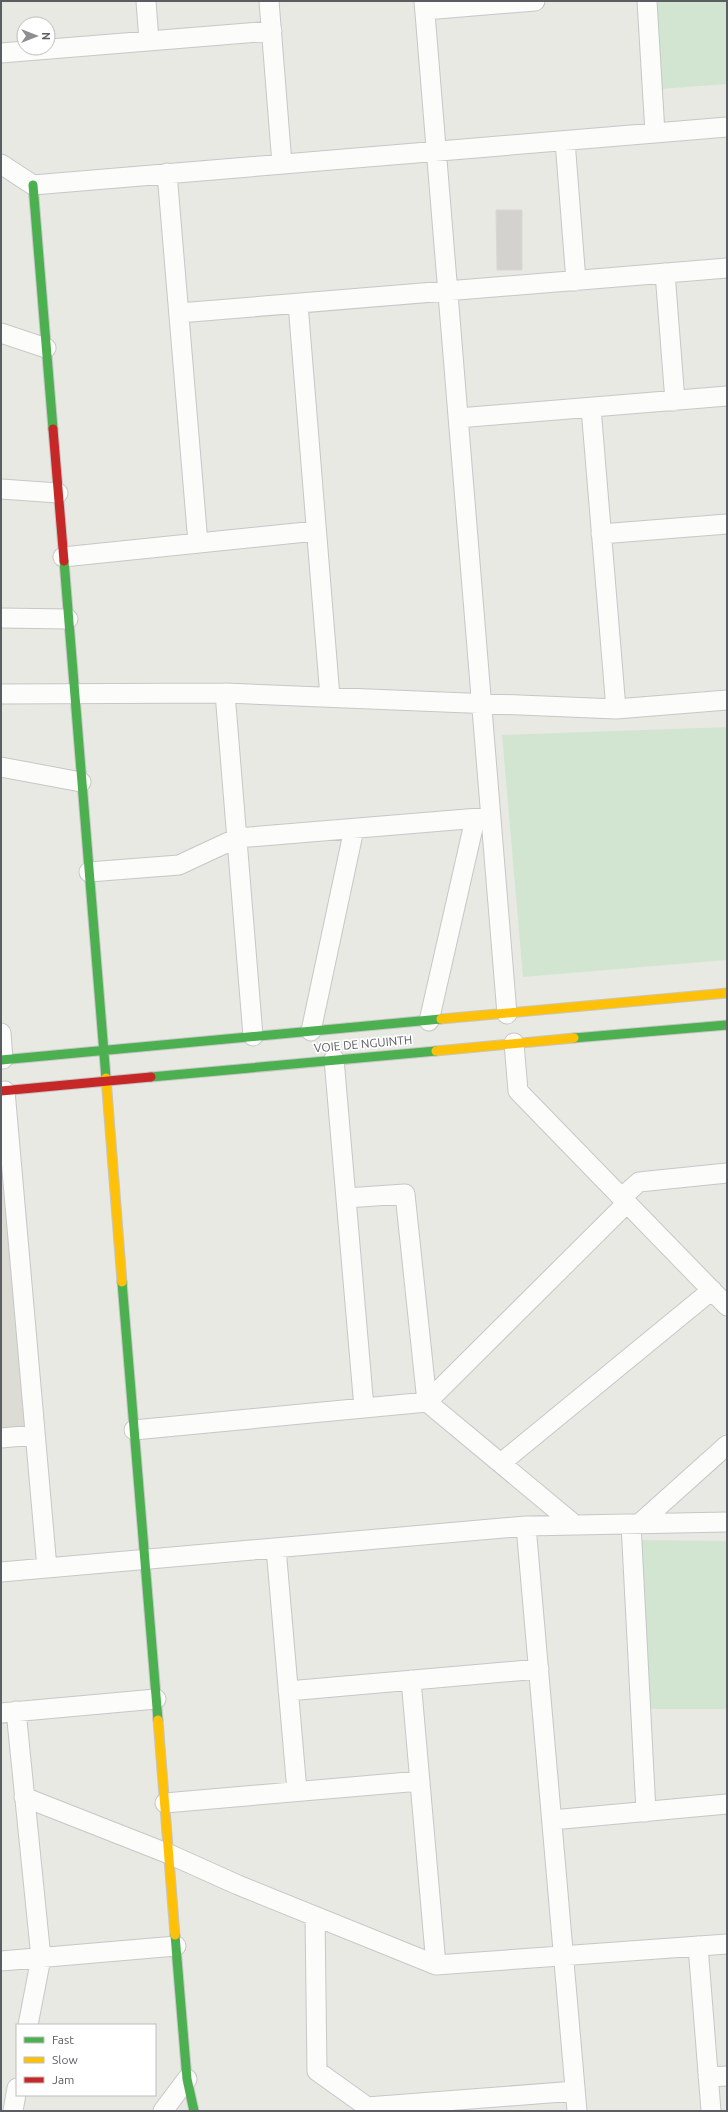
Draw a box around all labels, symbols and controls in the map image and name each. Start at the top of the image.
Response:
north arrow [16,16,56,56]
text: N [40,32,52,40]
street label: VOIE DE NGUINTH [313,1033,413,1054]
legend [16,2024,156,2096]
text: Fast [52,2033,74,2046]
text: Slow [52,2053,78,2066]
text: Jam [52,2073,74,2086]

